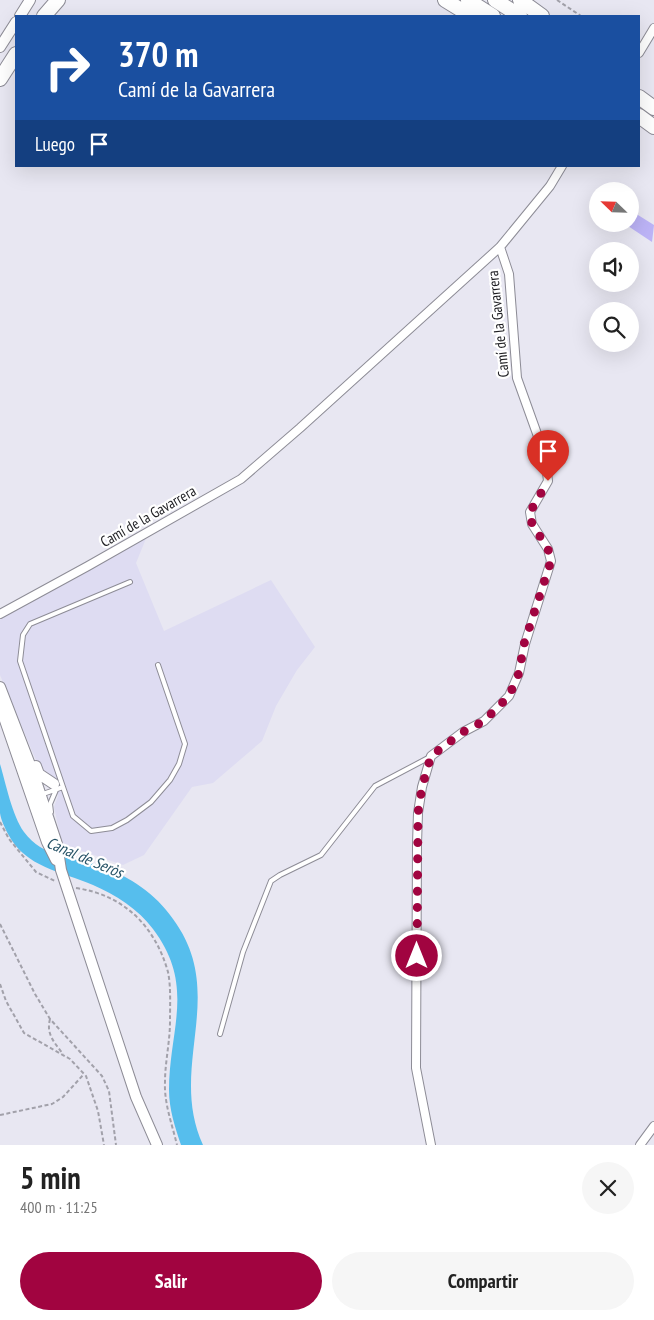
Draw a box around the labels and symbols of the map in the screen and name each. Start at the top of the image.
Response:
north arrow [589,182,639,232]
street label: Camí de la Gavarrera [483,270,513,378]
pin [527,430,569,481]
street label: Camí de la Gavarrera [97,481,199,551]
water label: Canal de Seròs [44,832,128,883]
position arrow [390,929,442,981]

